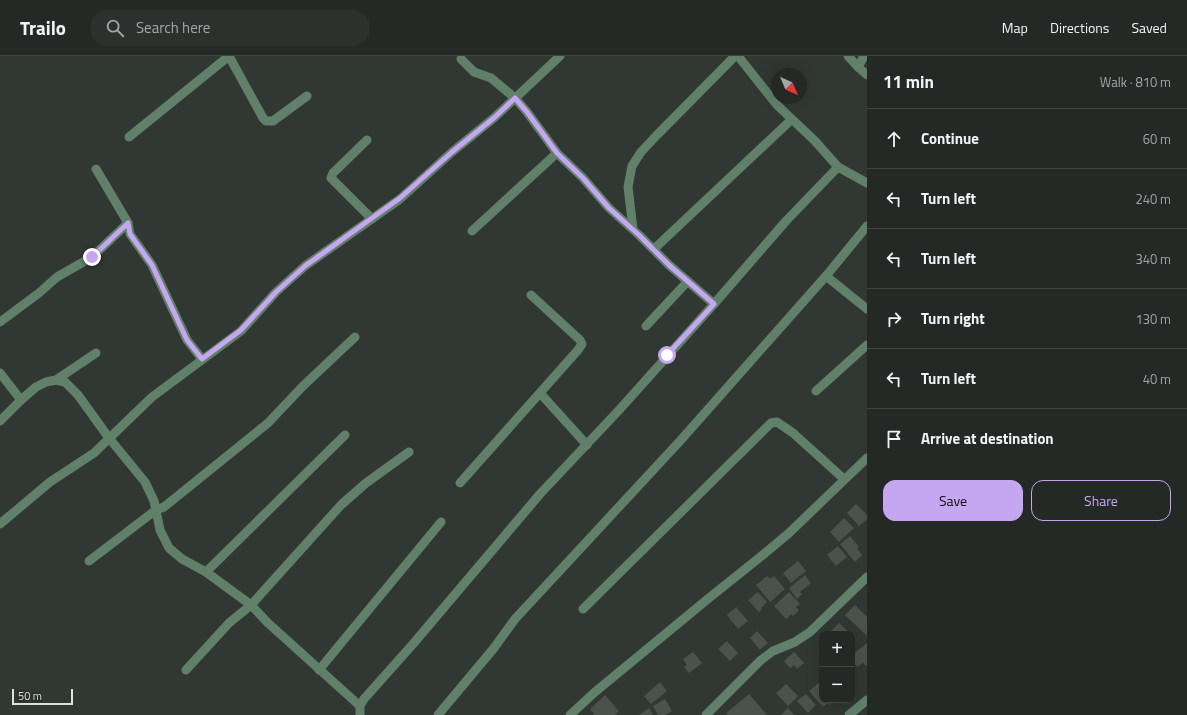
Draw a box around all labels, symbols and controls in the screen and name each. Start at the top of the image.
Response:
search box [90,10,370,46]
text: Trailo [20,13,66,42]
text: Search here [136,16,210,39]
icon: search [104,17,126,39]
text: Map [1002,17,1028,38]
text: Directions [1050,17,1109,38]
text: Saved [1131,17,1167,38]
north arrow [771,68,807,104]
text: 11 min [883,69,934,95]
text: Walk · 810 m [1100,72,1171,92]
text: Continue [921,127,979,150]
icon: ahead [883,128,905,150]
text: 60 m [1143,129,1171,149]
text: Turn left [921,187,976,210]
icon: left [883,188,905,210]
text: 240 m [1135,189,1171,209]
text: Turn left [921,247,976,270]
route end [83,248,101,266]
icon: left [883,248,905,270]
text: 340 m [1135,249,1171,269]
text: Turn right [921,307,985,330]
icon: right [883,308,905,330]
text: 130 m [1135,309,1171,329]
route start [658,346,676,364]
text: Turn left [921,367,976,390]
icon: left [883,368,905,390]
text: 40 m [1143,369,1171,389]
text: Arrive at destination [921,427,1054,450]
icon: arrive [883,428,905,450]
button: Save [883,480,1023,521]
button: Share [1031,480,1171,521]
map controls [819,631,855,703]
button: + [819,631,855,667]
button: − [819,667,855,703]
scale bar [12,687,73,706]
text: 50 m [18,688,42,704]

